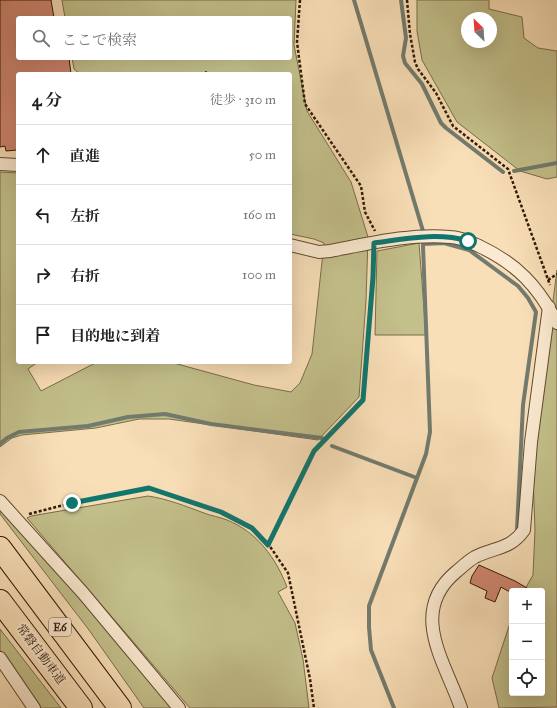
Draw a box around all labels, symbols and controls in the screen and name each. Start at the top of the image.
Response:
north arrow [461,12,497,48]
search box [16,16,292,60]
icon: search [30,27,52,49]
text: ここで検索 [62,31,137,49]
text: 4 分 [32,90,62,111]
text: 徒歩 · 310 m [210,92,276,108]
icon: ahead [32,144,54,166]
text: 直進 [70,147,100,165]
text: 50 m [249,147,276,163]
icon: left [32,204,54,226]
text: 左折 [70,207,100,225]
text: 160 m [243,207,276,223]
route start [459,232,477,250]
icon: right [32,264,54,286]
text: 右折 [70,267,100,285]
text: 100 m [242,267,276,283]
icon: arrive [32,324,54,346]
text: 目的地に到着 [70,327,160,345]
route end [63,494,81,512]
map controls [509,588,545,696]
button: + [509,588,545,624]
road number: E6 [49,618,71,636]
street label: 常磐自動車道 [14,621,68,687]
button: − [509,624,545,660]
button: locate [509,660,545,696]

